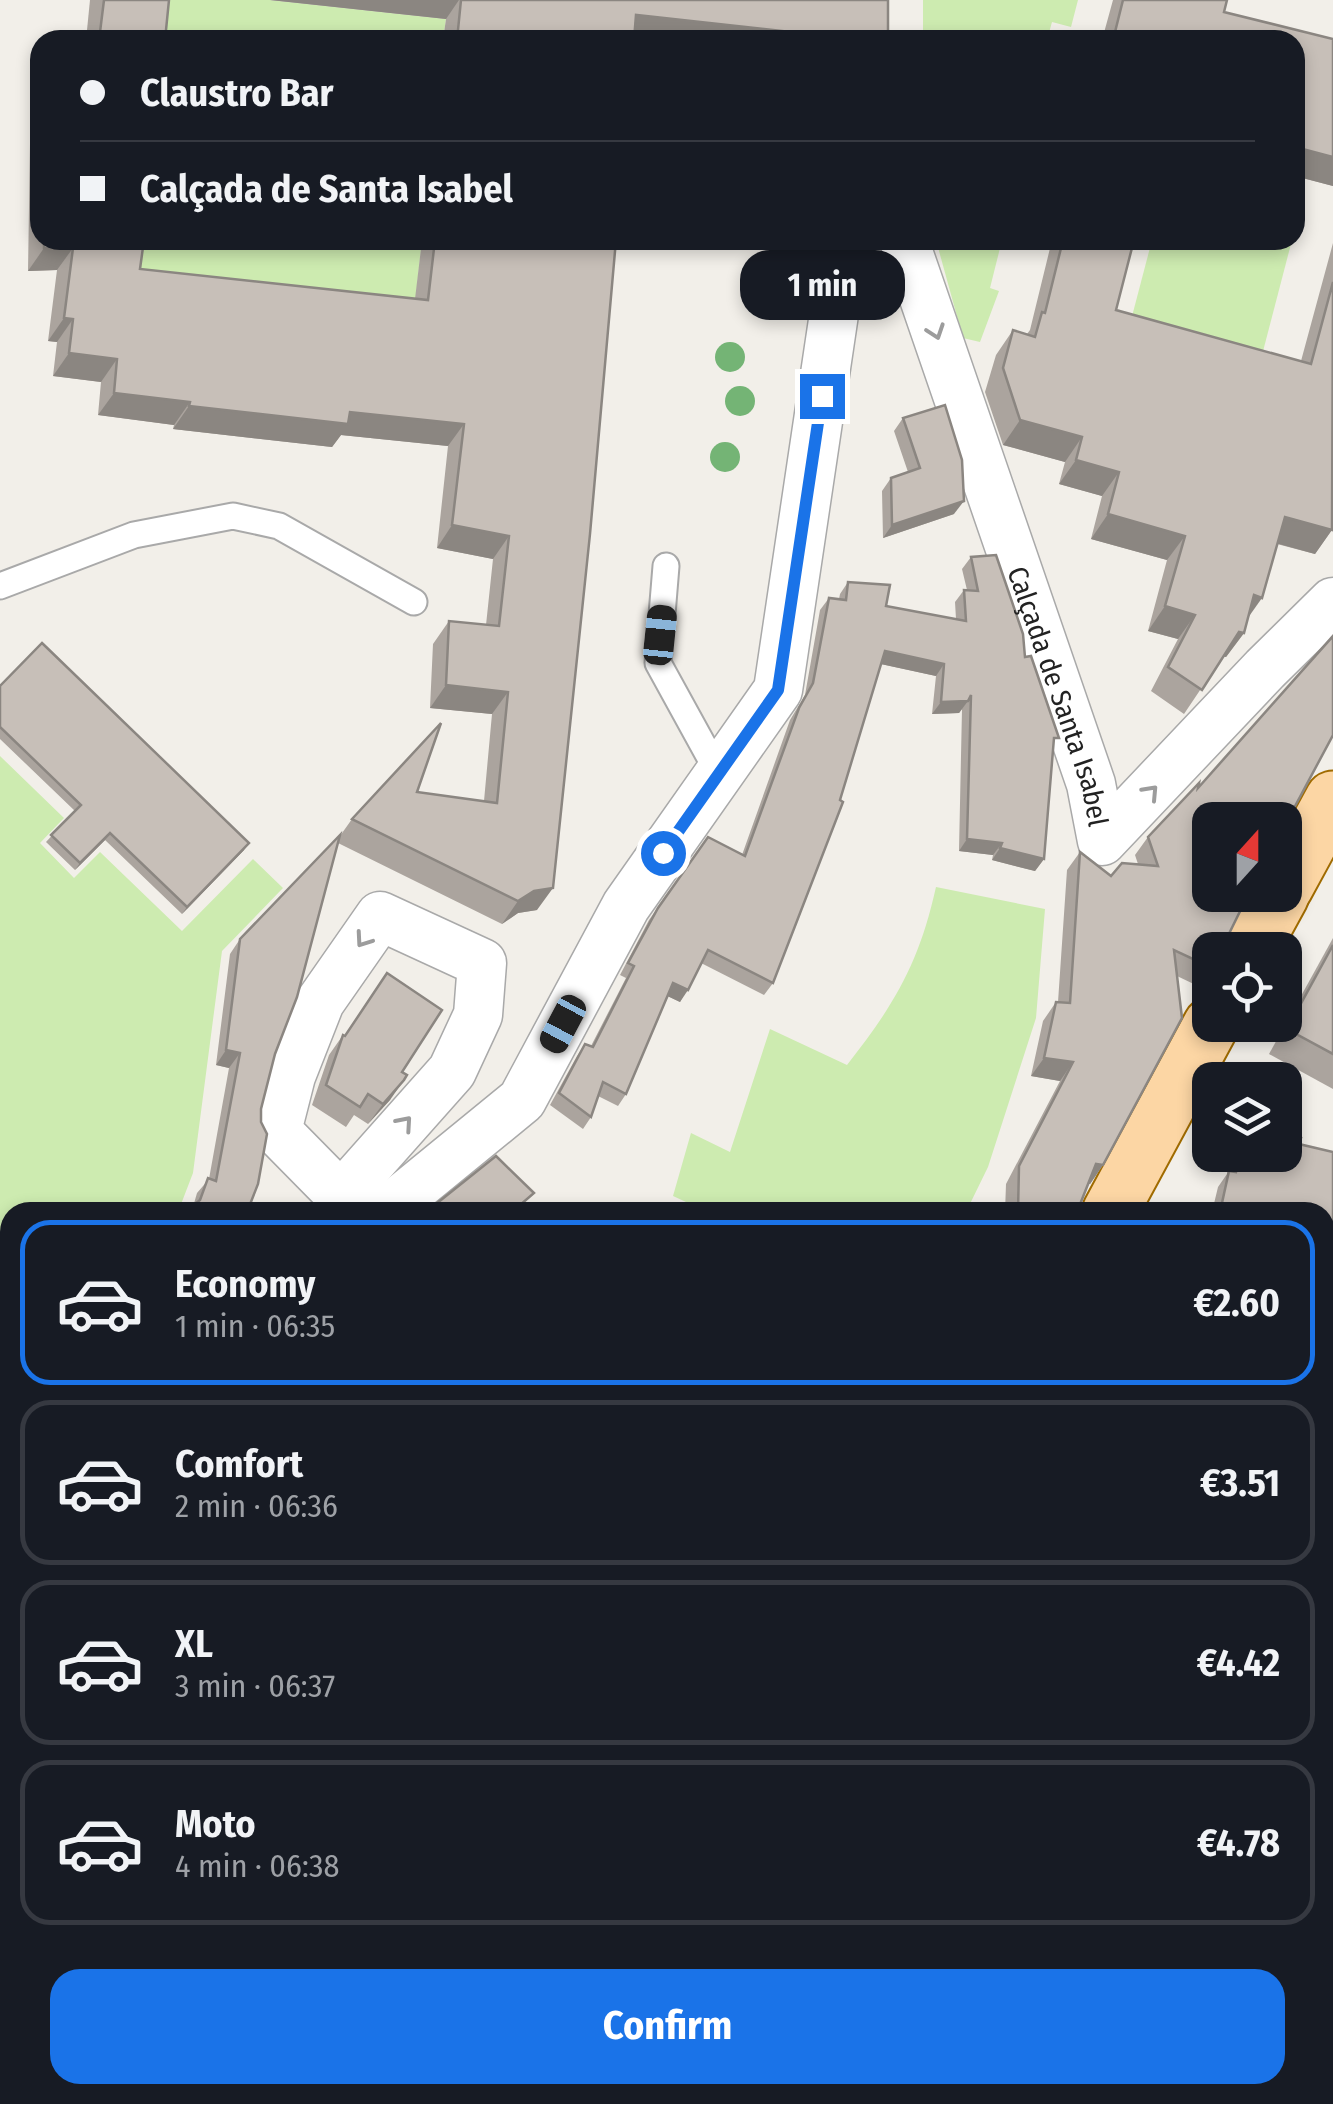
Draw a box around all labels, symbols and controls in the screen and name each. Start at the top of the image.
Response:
text: Claustro Bar [140,70,333,116]
text: Calçada de Santa Isabel [140,166,513,212]
callout: 1 min [740,251,904,321]
text: 1 min [788,266,857,304]
one-way arrow [924,323,945,340]
route end [800,374,845,419]
street label: Calçada de Santa Isabel [1000,562,1115,829]
car [642,604,678,666]
one-way arrow [1139,785,1157,803]
north arrow [1192,802,1302,912]
map controls [1192,802,1302,1172]
route start [641,831,686,876]
one-way arrow [357,929,375,948]
button: locate [1192,932,1302,1042]
car [536,990,590,1058]
button: layers [1192,1062,1302,1172]
one-way arrow [394,1117,412,1135]
icon: car [55,1258,145,1348]
text: Economy [175,1261,315,1307]
text: €2.60 [1193,1280,1280,1326]
text: 1 min · 06:35 [175,1307,335,1345]
icon: car [55,1438,145,1528]
text: Comfort [175,1441,303,1487]
text: €3.51 [1200,1460,1280,1506]
text: 2 min · 06:36 [175,1487,338,1525]
icon: car [55,1618,145,1708]
text: XL [175,1621,213,1667]
text: €4.42 [1197,1640,1280,1686]
text: 3 min · 06:37 [175,1667,335,1705]
icon: car [55,1798,145,1888]
text: Moto [175,1801,256,1847]
text: €4.78 [1197,1820,1280,1866]
text: 4 min · 06:38 [175,1847,339,1885]
button: Confirm [50,1969,1285,2084]

